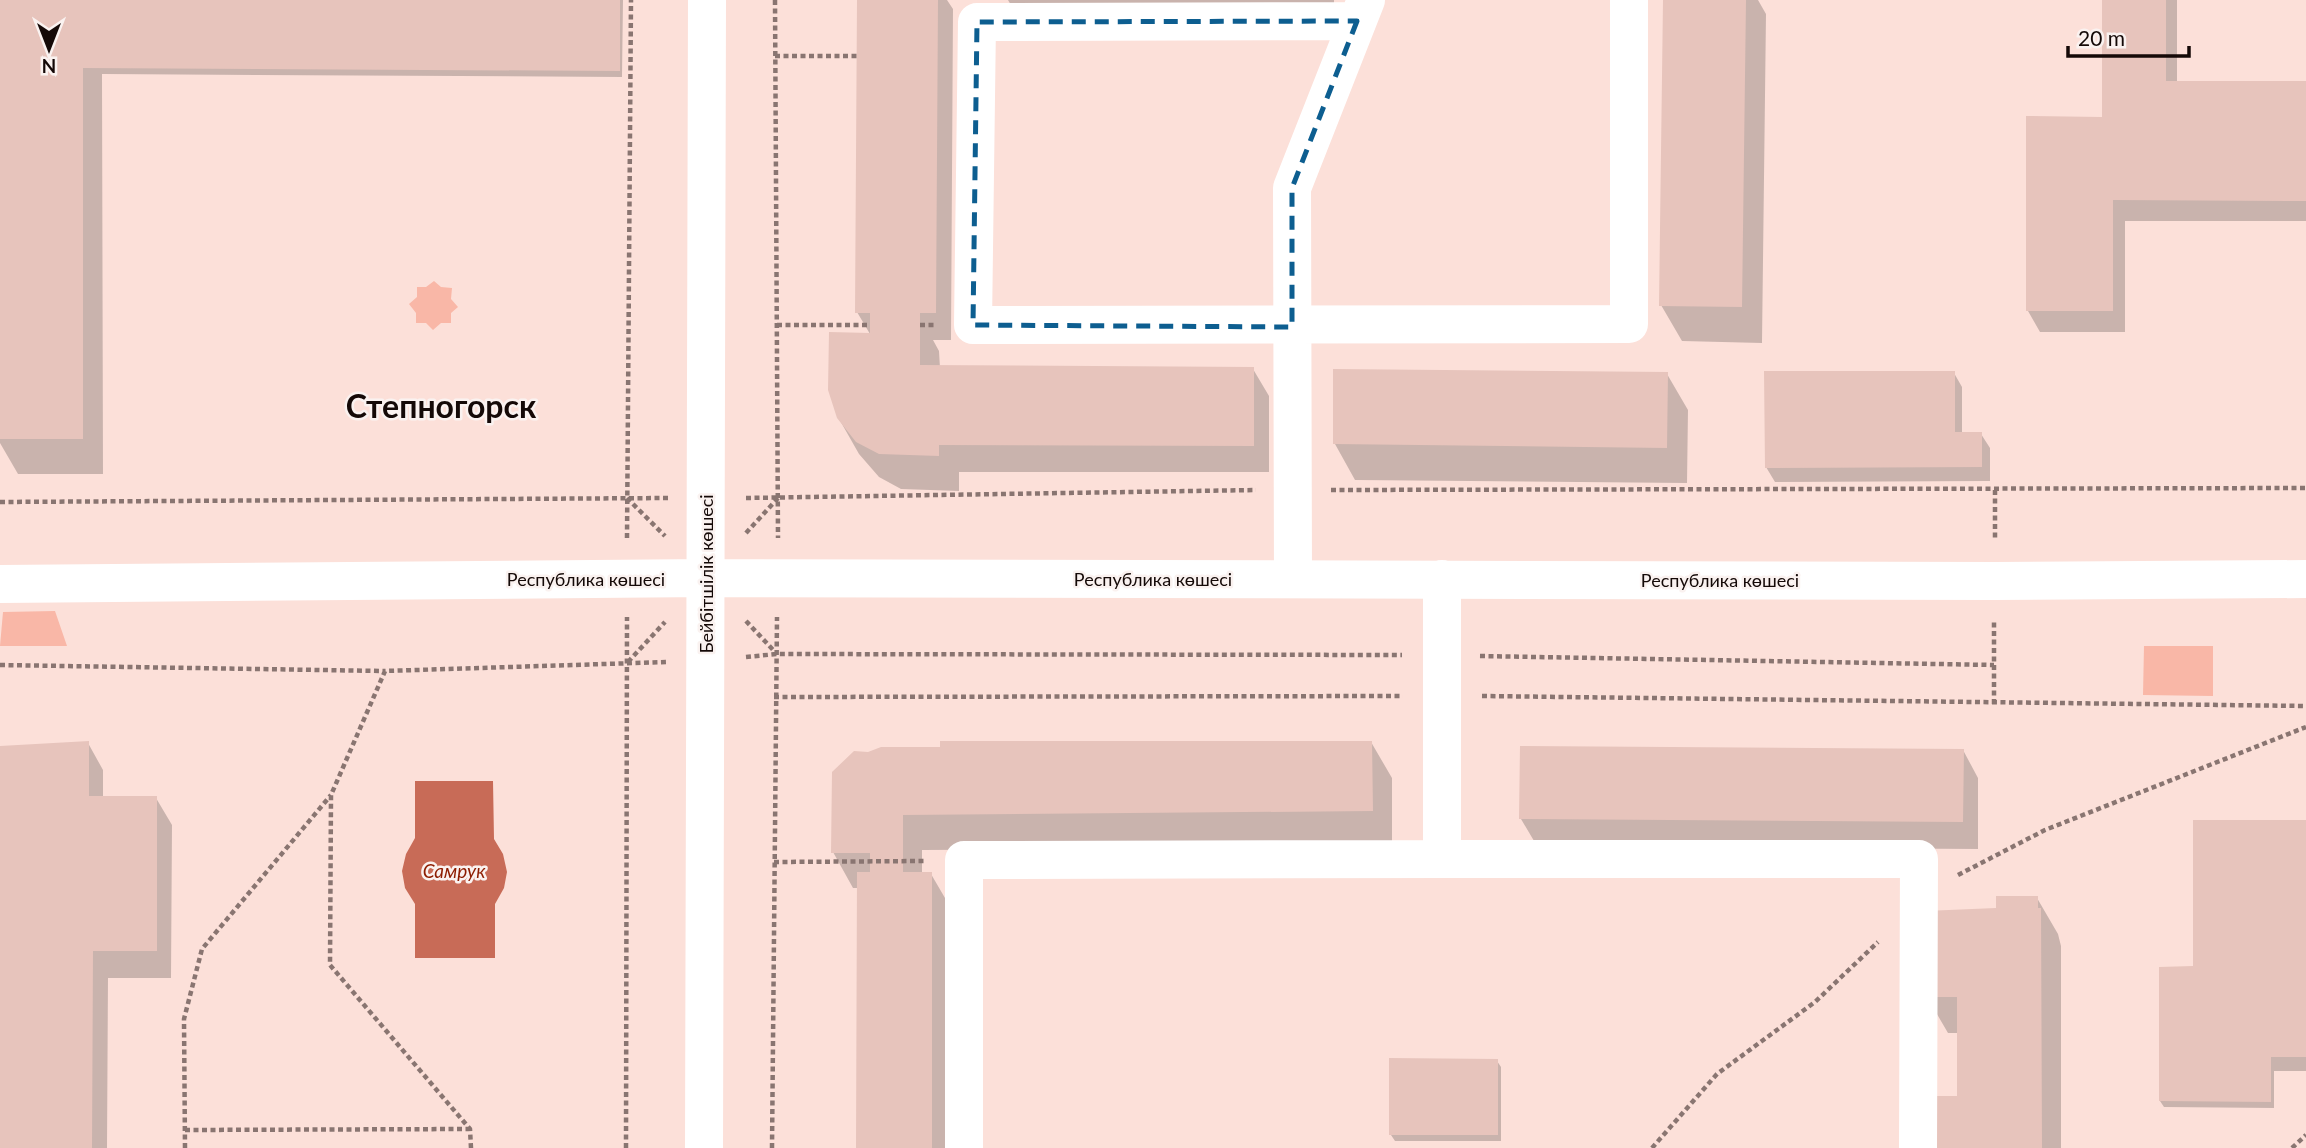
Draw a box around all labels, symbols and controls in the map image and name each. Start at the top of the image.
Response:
north arrow [14,14,84,84]
scale bar [2068,14,2189,58]
text: 20 m [2078,25,2125,50]
text: N [42,55,56,78]
district label: Степногорск [346,386,537,425]
street label: Бейбітшілік көшесі [695,494,717,654]
street label: Республика көшесі [507,568,665,590]
street label: Республика көшесі [1074,568,1232,590]
street label: Республика көшесі [1641,569,1799,591]
water label: Самрук [423,859,486,882]

